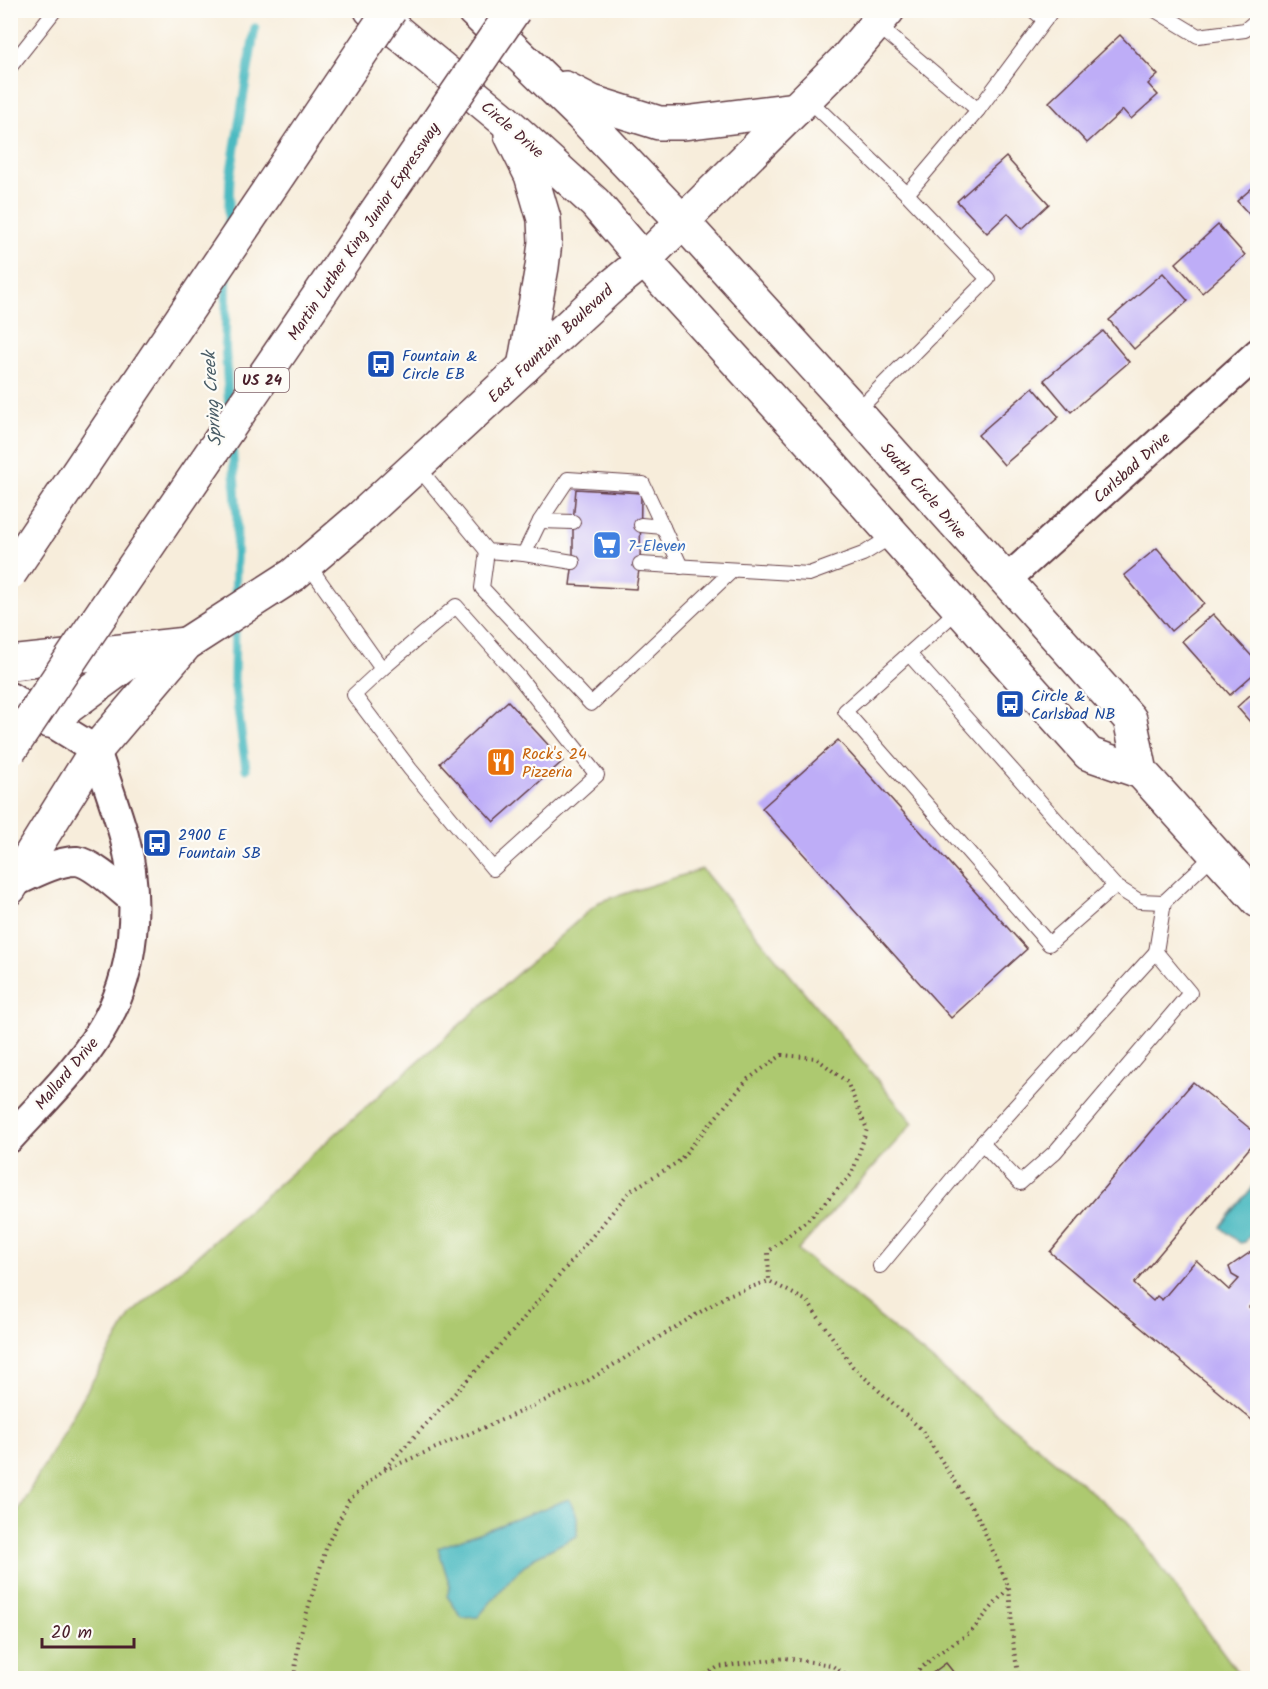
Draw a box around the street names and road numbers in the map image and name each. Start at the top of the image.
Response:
street label: Circle Drive [475,96,549,165]
street label: Martin Luther King Junior Expressway [282,117,447,346]
street label: East Fountain Boulevard [482,278,620,409]
road number: US 24 [235,368,289,392]
street label: Carlsbad Drive [1088,426,1176,510]
street label: South Circle Drive [874,437,972,545]
street label: Mallard Drive [29,1032,105,1116]

